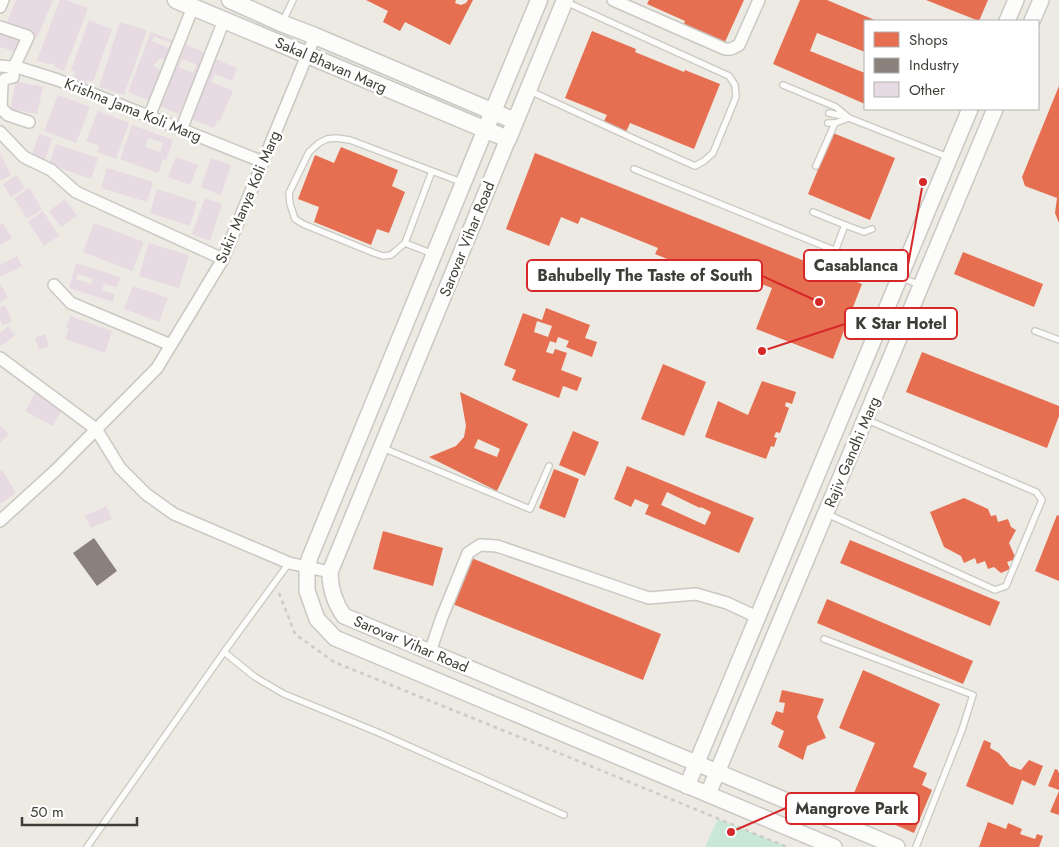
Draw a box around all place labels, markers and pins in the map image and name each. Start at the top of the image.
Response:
callout: Casablanca [804,250,908,281]
callout: Bahubelly The Taste of South [527,260,762,291]
callout: K Star Hotel [845,308,957,339]
callout: Mangrove Park [786,793,919,824]

